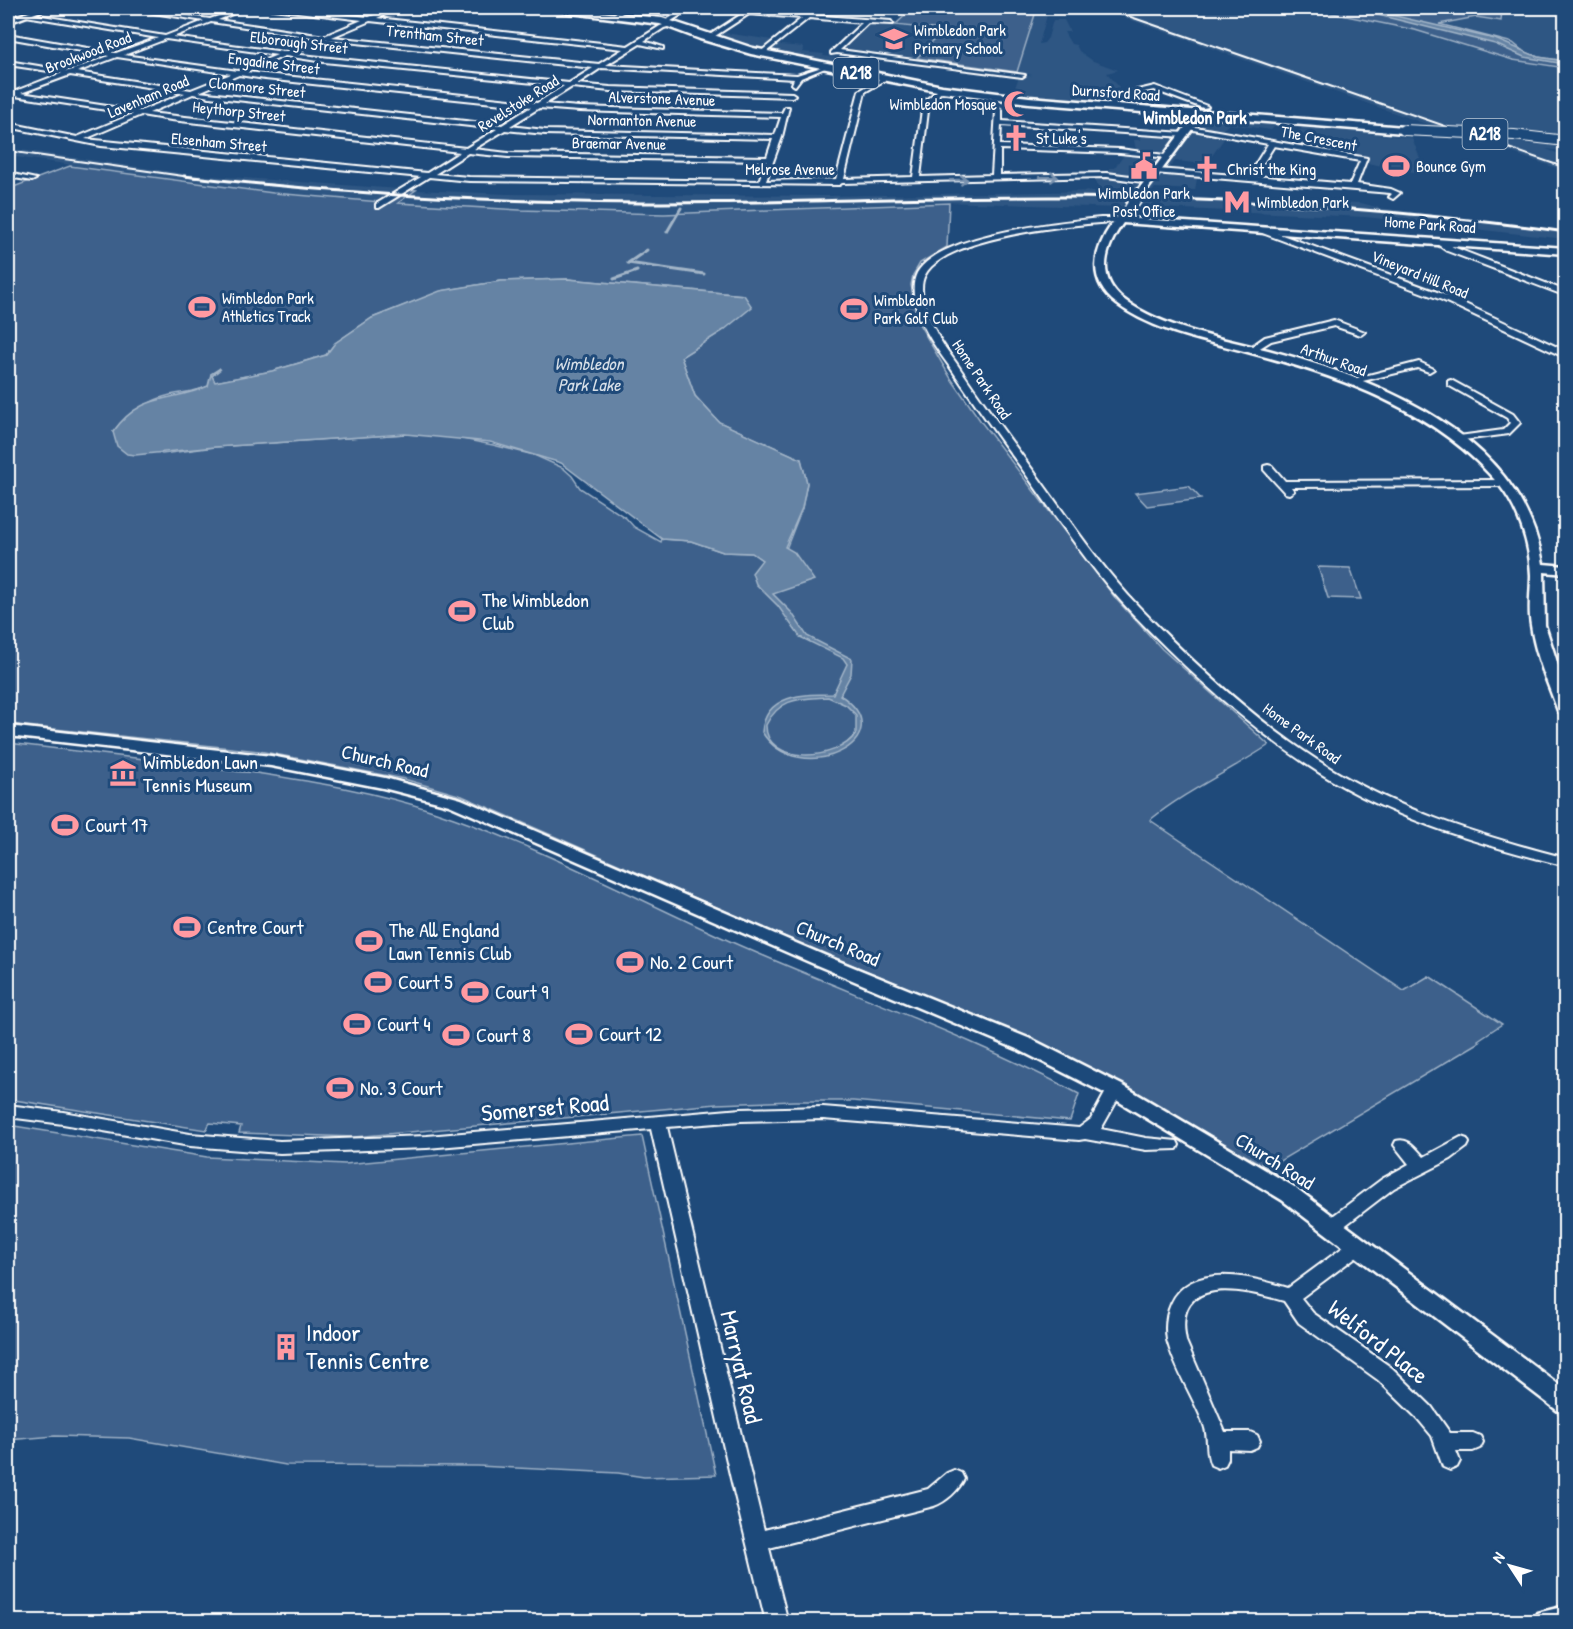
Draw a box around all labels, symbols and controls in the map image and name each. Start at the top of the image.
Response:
street label: Trentham Street [385,19,485,51]
place label: Wimbledon Park Primary School [914,19,1006,59]
school or university icon: Wimbledon Park Primary School [879,24,909,54]
street label: Elborough Street [249,25,350,59]
street label: Brookwood Road [42,26,134,78]
street label: Engadine Street [227,46,322,80]
road number: A218 [834,58,878,88]
street label: Lavenham Road [104,69,192,123]
street label: Revelstoke Road [473,69,563,137]
street label: Clonmore Street [207,71,307,103]
street label: Durnsford Road [1071,78,1161,106]
street label: Alverstone Avenue [608,85,716,111]
mosque icon: Wimbledon Mosque [1002,89,1032,119]
place label: Wimbledon Mosque [890,93,998,115]
street label: Heythorp Street [191,95,287,127]
district label: Wimbledon Park [1143,105,1247,130]
street label: Normanton Avenue [587,108,697,132]
road number: A218 [1462,119,1508,149]
street label: The Crescent [1279,120,1359,156]
church icon: St Luke's [1001,123,1031,153]
street label: Elsenham Street [170,127,268,157]
place label: St Luke's [1036,127,1087,149]
street label: Braemar Avenue [572,131,667,155]
public building icon: Wimbledon Park Post Office [1129,151,1159,181]
sports icon: Bounce Gym [1381,151,1411,181]
church icon: Christ the King [1192,154,1222,184]
place label: Bounce Gym [1416,155,1486,177]
street label: Melrose Avenue [745,158,835,180]
place label: Christ the King [1227,158,1316,180]
one-way arrow [1039,171,1059,183]
one-way arrow [949,174,969,185]
place label: Wimbledon Park Post Office [1098,182,1190,222]
metro station icon: Wimbledon Park [1222,187,1252,217]
place label: Wimbledon Park [1257,191,1349,213]
street label: Home Park Road [1384,210,1476,238]
street label: Vineyard Hill Road [1368,244,1472,304]
place label: Wimbledon Park Athletics Track [222,287,314,327]
place label: Wimbledon Park Golf Club [874,289,958,329]
sports icon: Wimbledon Park Athletics Track [187,292,217,322]
sports icon: Wimbledon Park Golf Club [839,294,869,324]
street label: Home Park Road [947,335,1017,423]
street label: Arthur Road [1298,337,1370,381]
water label: Wimbledon Park Lake [554,351,625,397]
place label: The Wimbledon Club [482,586,589,636]
sports icon: The Wimbledon Club [447,596,477,626]
street label: Home Park Road [1259,697,1345,769]
street label: Church Road [339,737,432,784]
place label: Wimbledon Lawn Tennis Museum [143,748,258,798]
museum icon: Wimbledon Lawn Tennis Museum [108,758,138,788]
sports icon: Court 17 [50,810,80,840]
place label: Court 17 [85,811,148,838]
sports icon: Centre Court [172,912,202,942]
place label: Centre Court [207,913,305,940]
street label: Church Road [792,913,884,972]
place label: The All England Lawn Tennis Club [389,916,512,966]
sports icon: The All England Lawn Tennis Club [354,926,384,956]
sports icon: No. 2 Court [615,947,645,977]
place label: No. 2 Court [650,948,734,975]
sports icon: Court 5 [363,967,393,997]
place label: Court 5 [398,968,453,995]
sports icon: Court 9 [460,977,490,1007]
place label: Court 9 [495,978,549,1005]
sports icon: Court 4 [342,1009,372,1039]
place label: Court 4 [377,1010,431,1037]
sports icon: Court 12 [564,1019,594,1049]
sports icon: Court 8 [441,1020,471,1050]
place label: Court 12 [599,1020,662,1047]
place label: Court 8 [476,1021,531,1048]
sports icon: No. 3 Court [325,1073,355,1103]
place label: No. 3 Court [360,1074,444,1101]
street label: Somerset Road [480,1085,610,1129]
street label: Church Road [1231,1126,1320,1196]
street label: Welford Place [1322,1292,1436,1391]
street label: Marryat Road [713,1307,770,1426]
place label: Indoor Tennis Centre [306,1316,430,1376]
building icon: Indoor Tennis Centre [271,1332,301,1362]
north arrow [1480,1536,1540,1596]
text: N [1486,1547,1510,1567]

